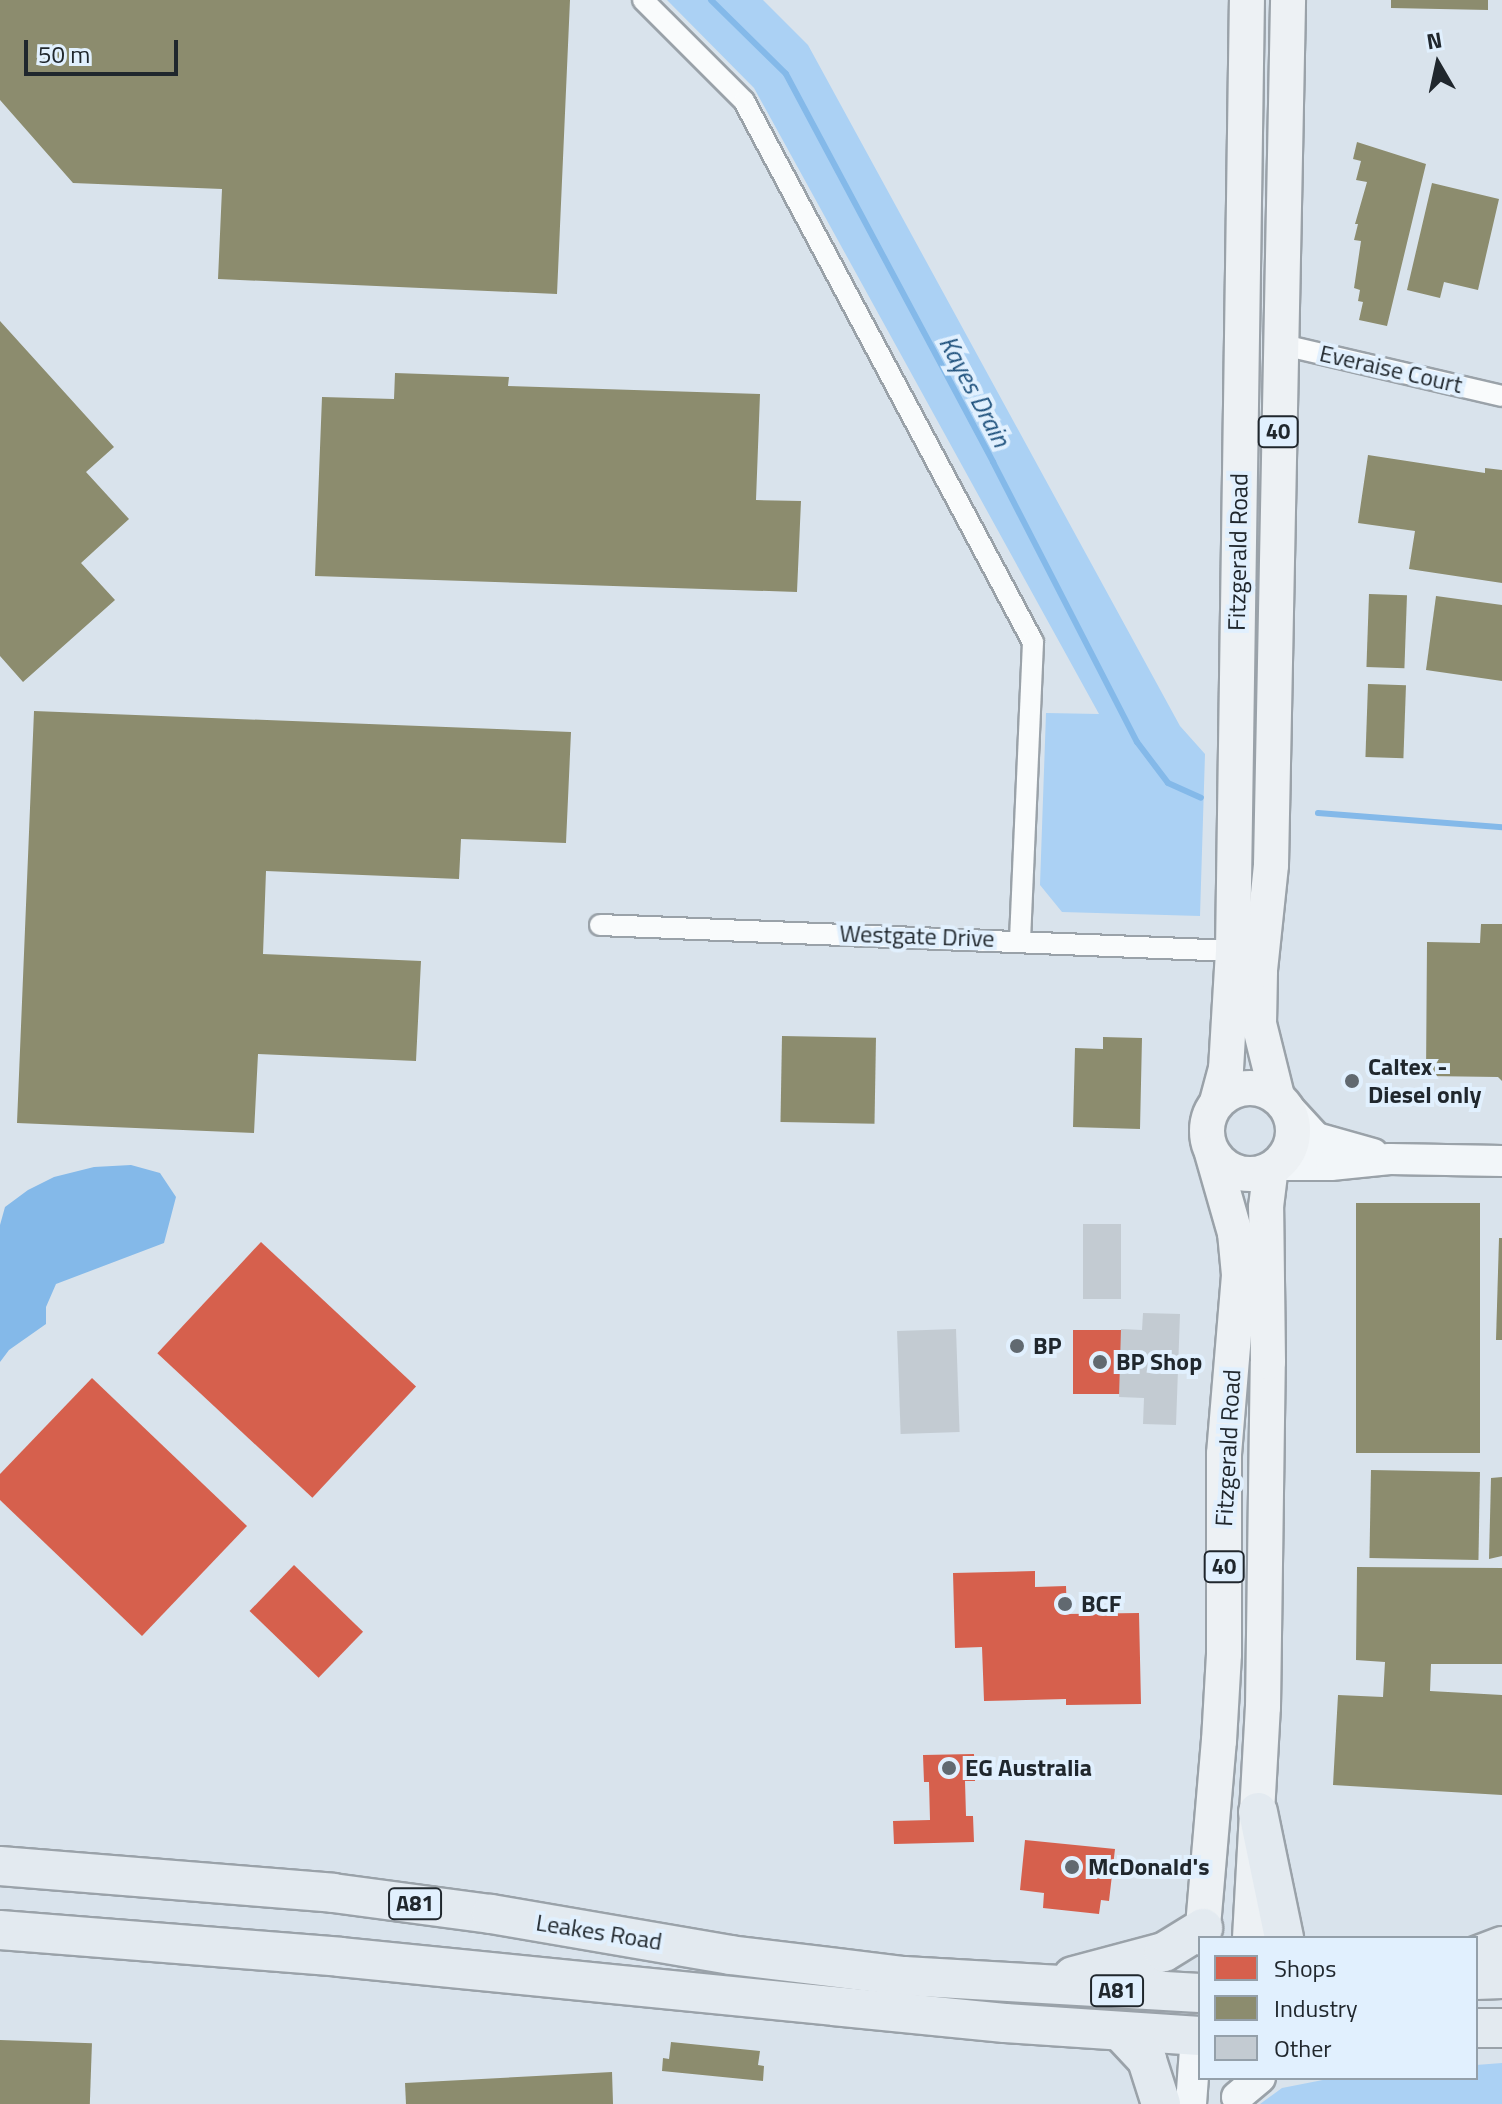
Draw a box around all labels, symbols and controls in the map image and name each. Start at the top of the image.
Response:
text: N [1424,22,1444,58]
scale bar [28,24,182,74]
north arrow [1398,24,1478,104]
text: 50 m [38,36,90,72]
water label: Kayes Drain [933,330,1017,452]
street label: Everaise Court [1317,339,1465,399]
road number: 40 [1256,414,1300,450]
street label: Fitzgerald Road [1222,473,1254,631]
street label: Westgate Drive [839,919,995,953]
place label: Caltex - Diesel only [1368,1053,1482,1109]
marker: Caltex - Diesel only [1343,1072,1361,1090]
place label: BP [1033,1332,1062,1360]
marker: BP [1008,1337,1026,1355]
place label: BP Shop [1116,1348,1202,1376]
marker: BP Shop [1091,1353,1109,1371]
street label: Fitzgerald Road [1209,1369,1247,1527]
road number: 40 [1202,1549,1246,1585]
place label: BCF [1081,1590,1121,1618]
marker: BCF [1056,1595,1074,1613]
place label: EG Australia [965,1754,1092,1782]
marker: EG Australia [940,1759,958,1777]
place label: McDonald's [1088,1853,1209,1881]
marker: McDonald's [1063,1858,1081,1876]
road number: A81 [387,1886,443,1922]
street label: Leakes Road [534,1908,664,1956]
legend [1198,1936,1478,2080]
text: Shops [1274,1950,1336,1986]
road number: A81 [1089,1973,1145,2009]
text: Industry [1274,1990,1358,2026]
text: Other [1274,2030,1332,2066]

